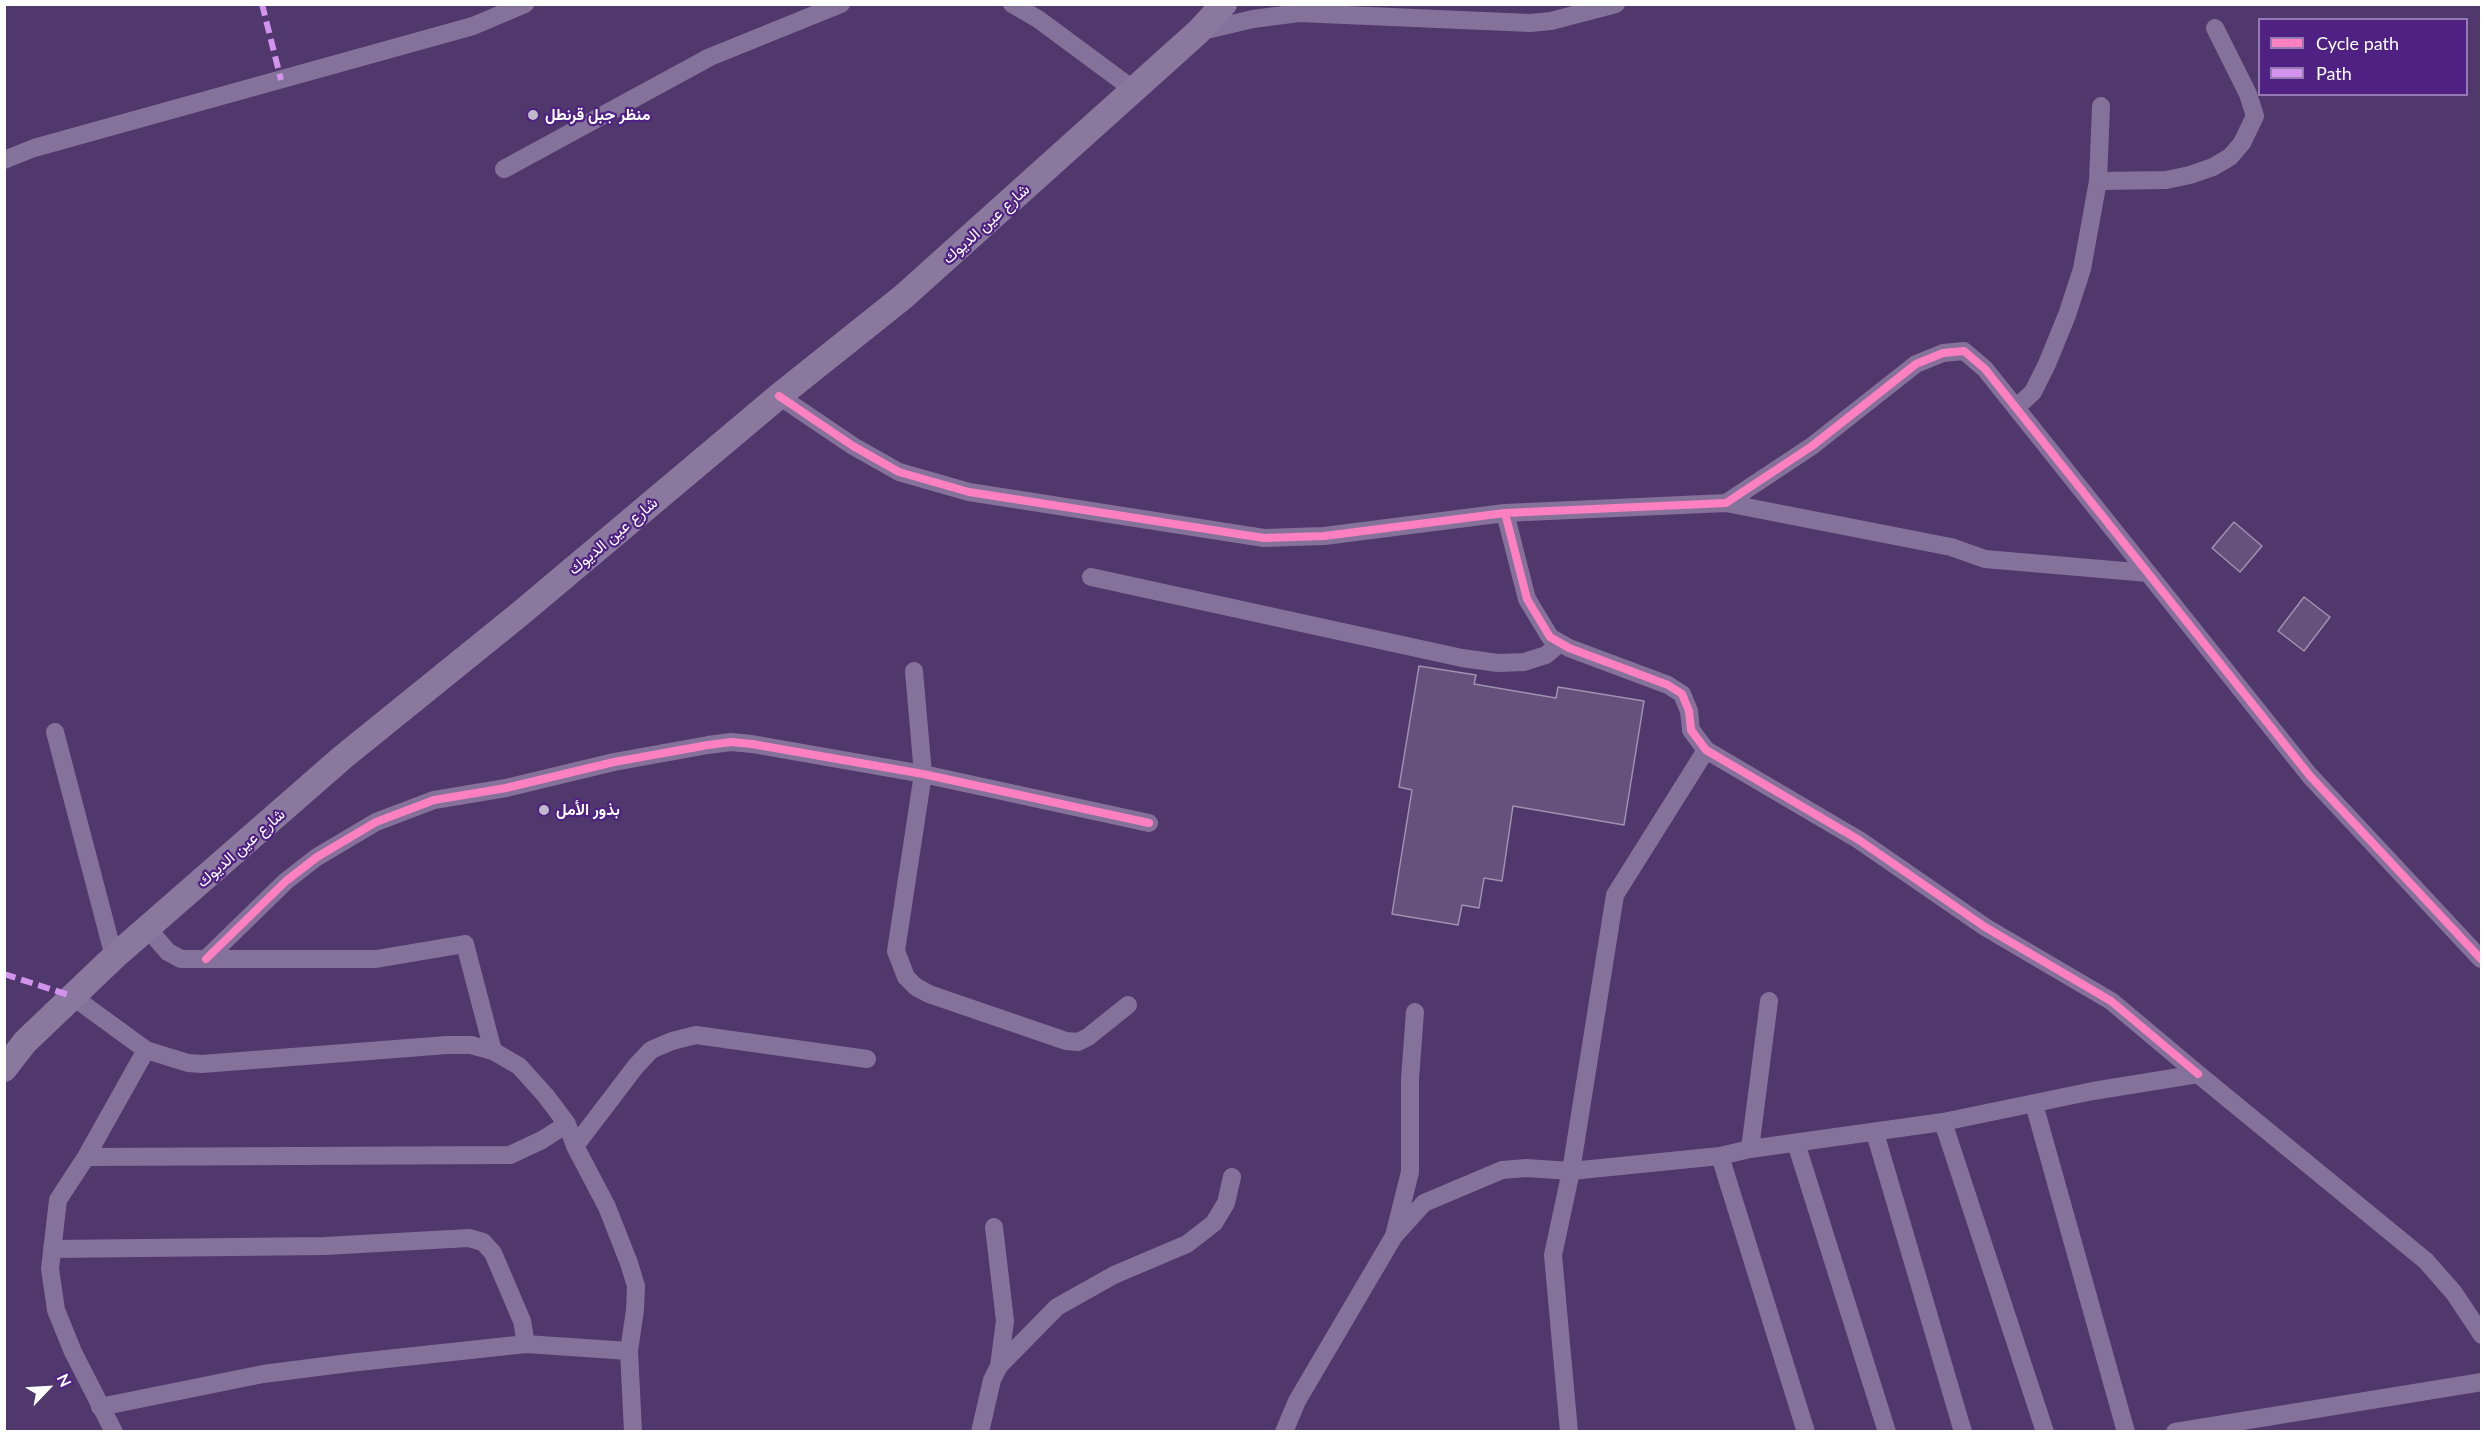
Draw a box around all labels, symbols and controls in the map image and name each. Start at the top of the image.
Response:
legend [2258,18,2468,96]
text: Cycle path [2316,32,2399,54]
text: Path [2316,62,2352,84]
place label: منظر جبل قرنطل [545,105,650,125]
marker: منظر جبل قرنطل [526,108,540,122]
street label: شارع عين الديوك [939,180,1033,268]
street label: شارع عين الديوك [565,493,661,579]
place label: بذور الأمل [556,800,620,820]
marker: بذور الأمل [537,803,551,817]
street label: شارع عين الديوك [193,805,289,891]
north arrow [18,1358,78,1418]
text: N [54,1371,76,1390]

